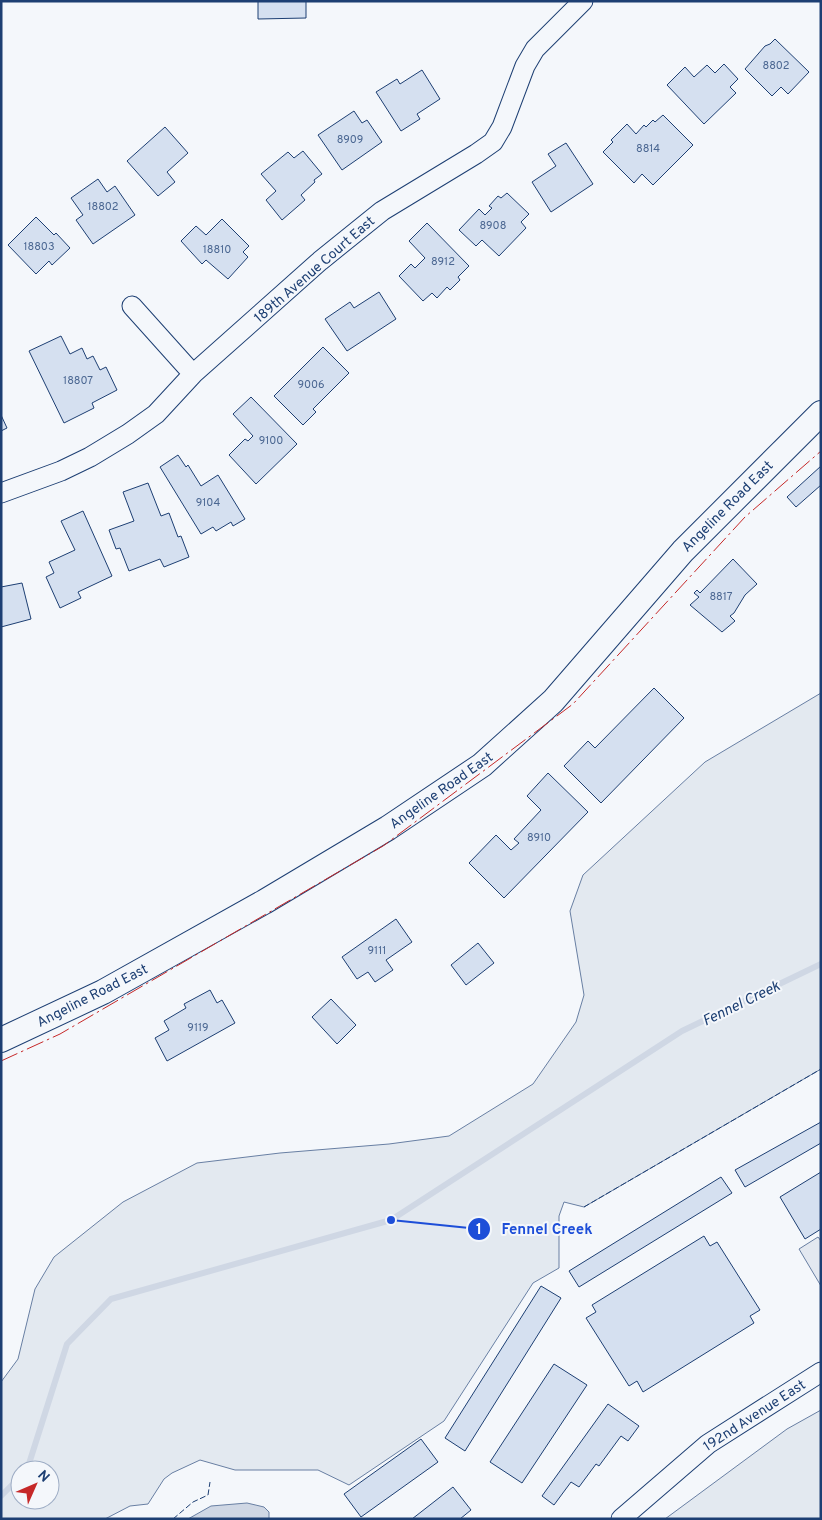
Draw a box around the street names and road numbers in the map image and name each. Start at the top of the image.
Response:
street label: 189th Avenue Court East [251,213,379,327]
street label: Angeline Road East [679,458,777,556]
street label: Angeline Road East [387,749,497,833]
street label: Angeline Road East [34,961,151,1032]
street label: 192nd Avenue East [701,1377,809,1456]

